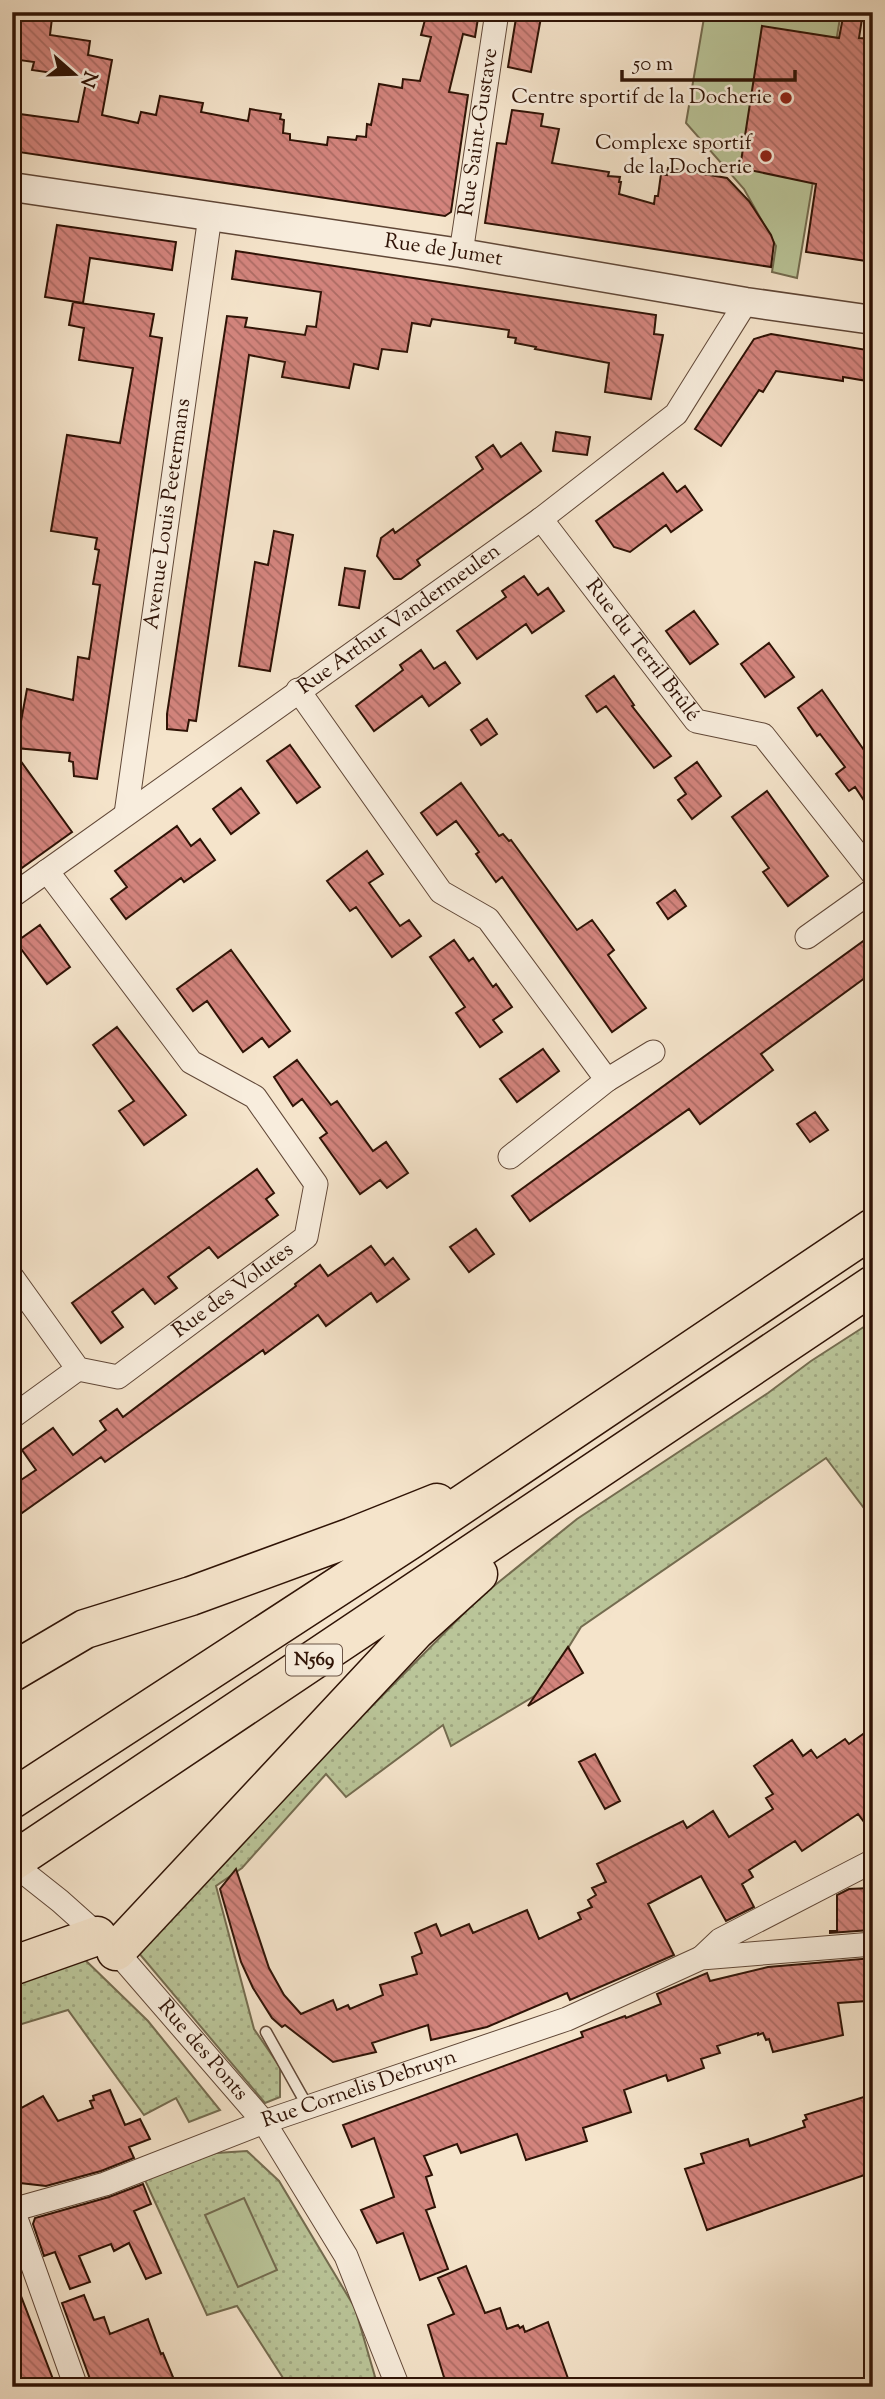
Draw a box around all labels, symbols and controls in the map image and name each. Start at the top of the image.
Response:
north arrow [38,38,108,108]
scale bar [622,38,796,82]
street label: Rue Saint-Gustave [452,46,506,219]
text: 50 m [632,50,673,80]
text: N [72,67,103,91]
place label: Centre sportif de la Docherie [511,83,772,113]
marker: Centre sportif de la Docherie [778,90,794,106]
place label: Complexe sportif de la Docherie [595,129,754,183]
marker: Complexe sportif de la Docherie [758,148,774,164]
street label: Rue de Jumet [382,227,505,275]
street label: Avenue Louis Peetermans [137,397,199,631]
street label: Rue Arthur Vandermeulen [292,537,507,702]
street label: Rue du Terril Brûlé [578,573,706,728]
street label: Rue des Volutes [167,1236,300,1346]
road number: N569 [286,1644,342,1676]
street label: Rue des Ponts [150,1993,254,2108]
street label: Rue Cornelis Debruyn [258,2043,461,2137]

